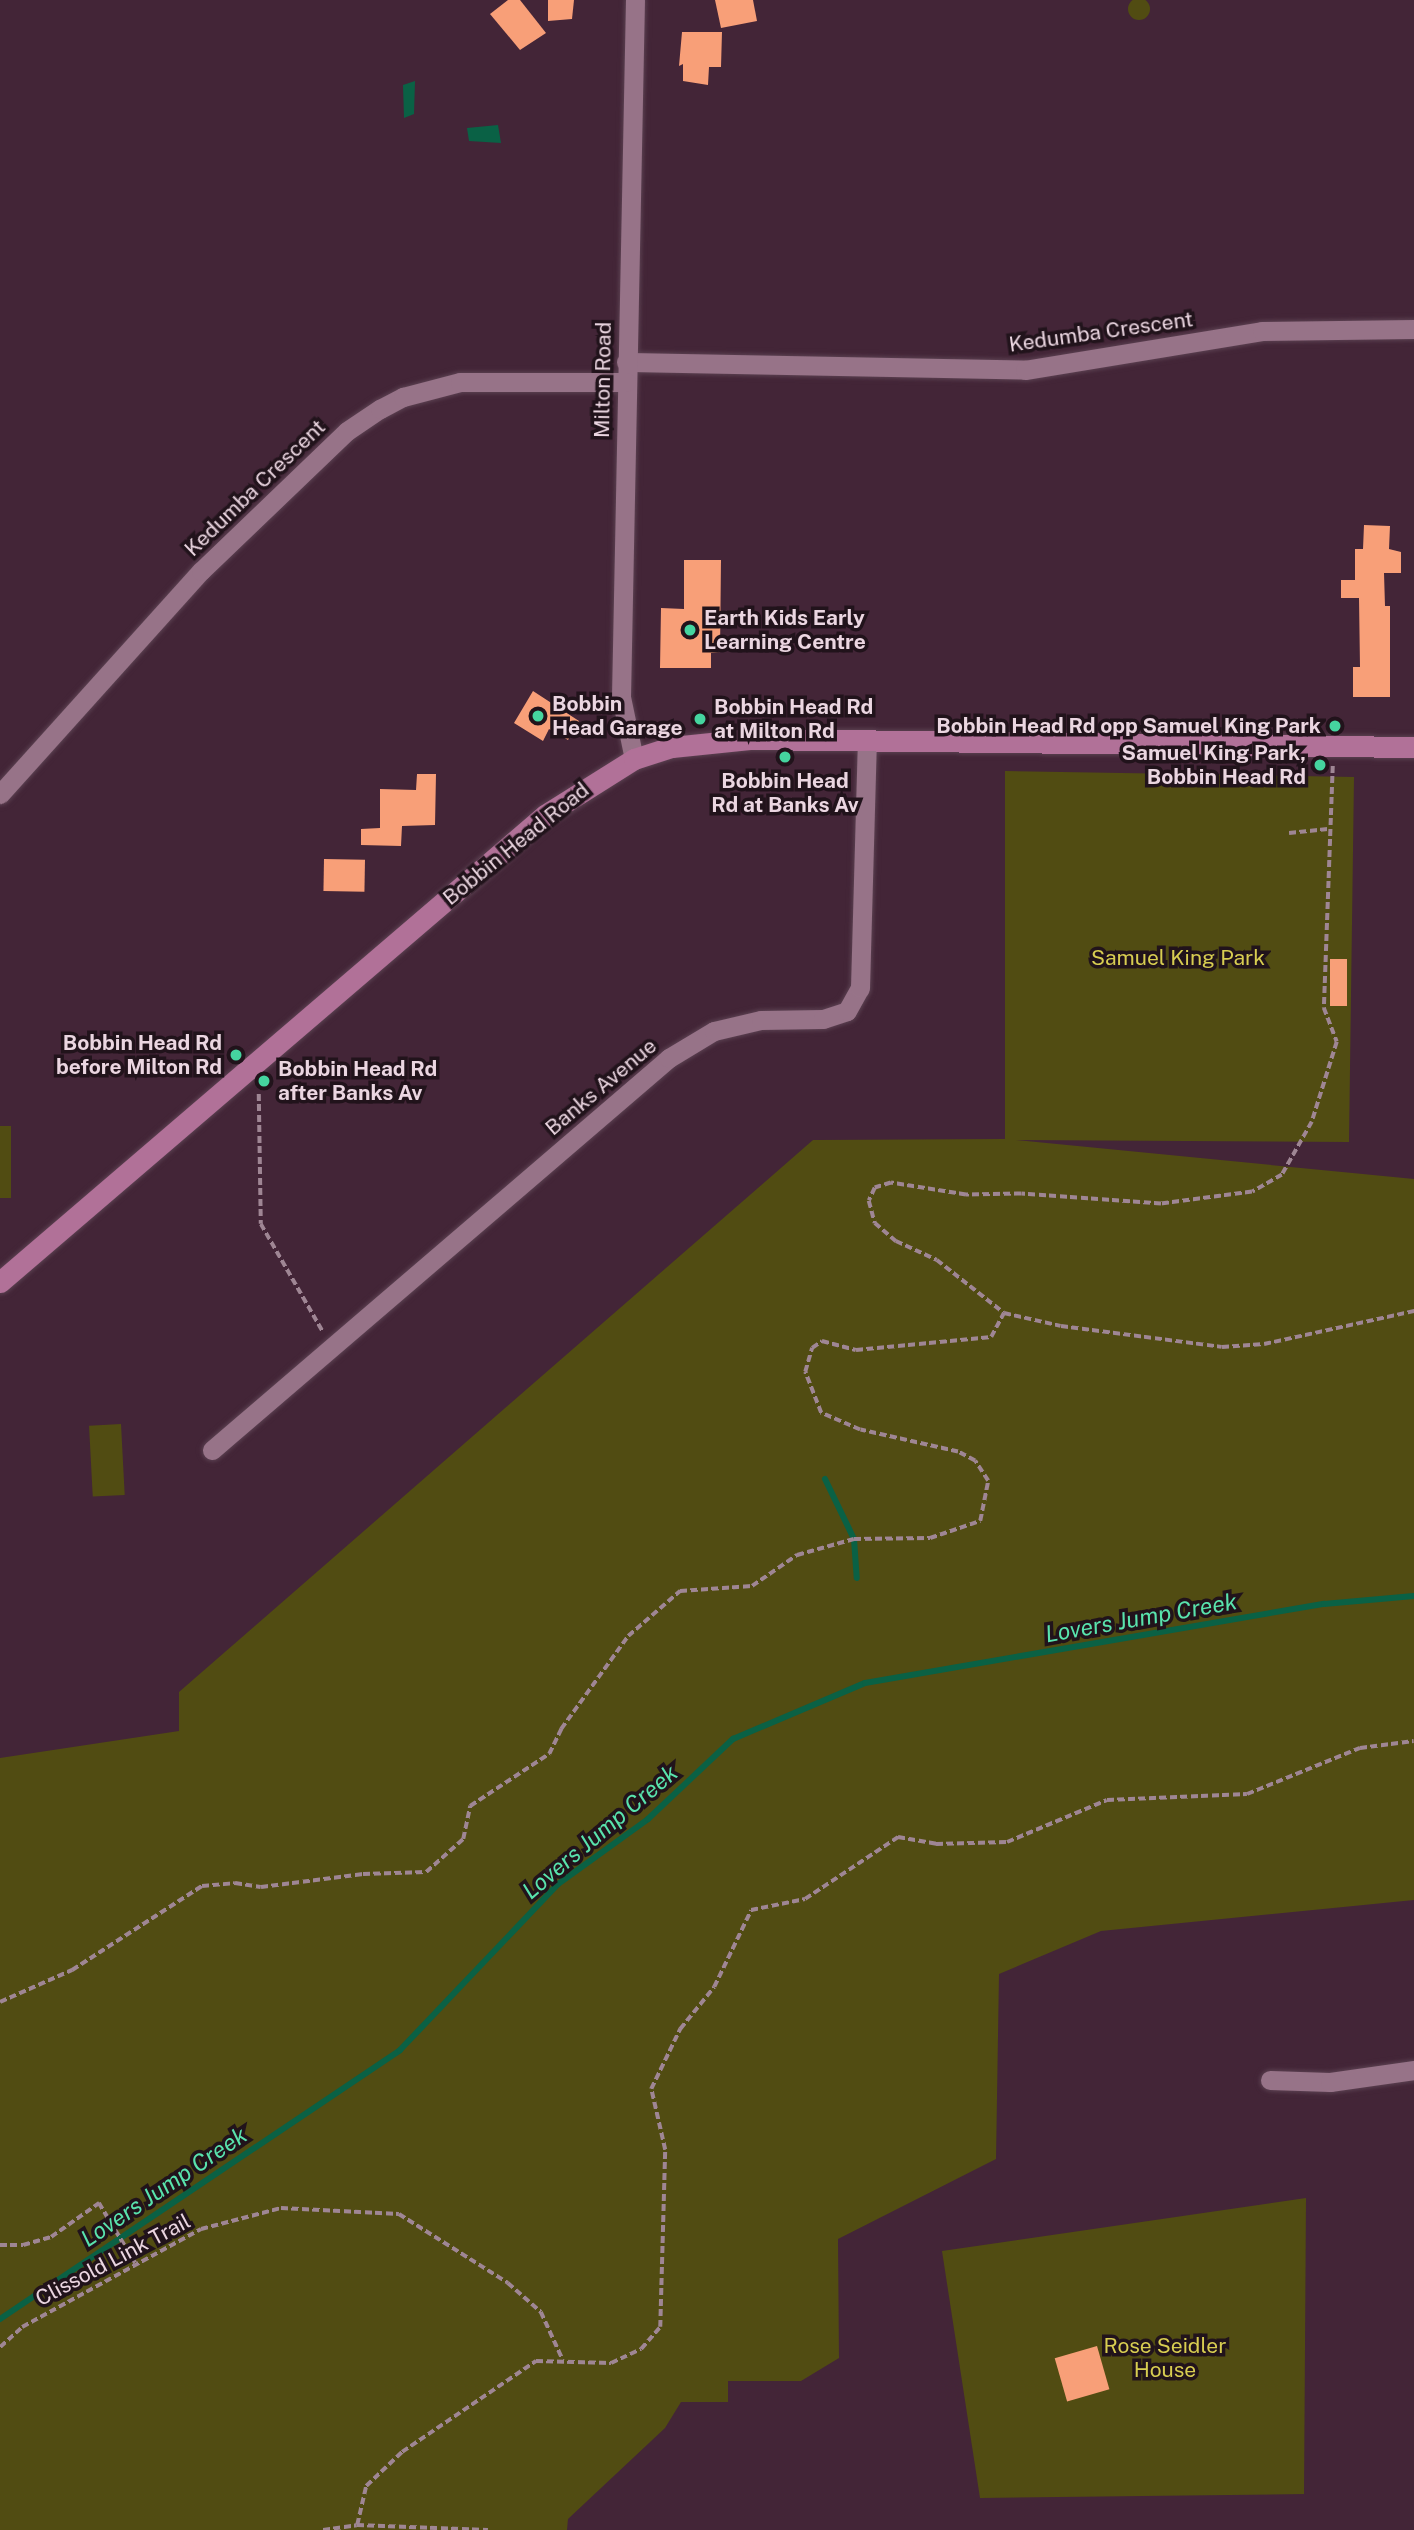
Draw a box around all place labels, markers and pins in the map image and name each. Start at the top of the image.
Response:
place label: Earth Kids Early Learning Centre [704,605,866,655]
marker: Earth Kids Early Learning Centre [682,622,698,638]
place label: Bobbin Head Garage [552,691,683,741]
place label: Bobbin Head Rd at Milton Rd [714,694,873,744]
marker: Bobbin Head Garage [530,708,546,724]
marker: Bobbin Head Rd at Milton Rd [692,711,708,727]
place label: Bobbin Head Rd opp Samuel King Park [936,713,1321,739]
marker: Bobbin Head Rd opp Samuel King Park [1327,718,1343,734]
place label: Samuel King Park, Bobbin Head Rd [1122,740,1306,790]
marker: Bobbin Head Rd at Banks Av [777,749,793,765]
marker: Samuel King Park, Bobbin Head Rd [1312,757,1328,773]
place label: Bobbin Head Rd at Banks Av [711,768,859,818]
place label: Bobbin Head Rd before Milton Rd [56,1030,222,1080]
marker: Bobbin Head Rd before Milton Rd [228,1047,244,1063]
place label: Bobbin Head Rd after Banks Av [278,1056,437,1106]
marker: Bobbin Head Rd after Banks Av [256,1073,272,1089]

